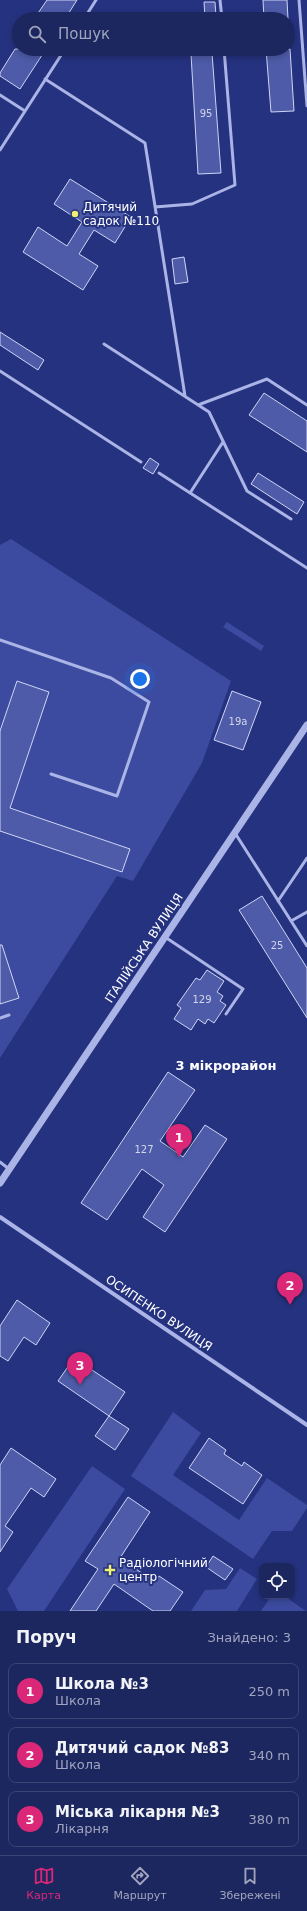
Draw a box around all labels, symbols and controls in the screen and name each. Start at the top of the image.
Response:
search box [12,12,295,56]
icon: search [26,23,48,45]
text: Пошук [58,25,110,43]
house number: 95 [200,108,212,119]
place label: Дитячий садок №110 [83,200,159,228]
marker: Дитячий садок №110 [70,209,80,219]
your location [130,669,150,689]
house number: 19а [229,716,247,727]
street label: ІТАЛІЙСЬКА ВУЛИЦЯ [101,890,186,1005]
house number: 25 [271,940,283,951]
house number: 129 [192,994,212,1005]
district label: 3 мікрорайон [176,1058,276,1073]
pin: 1 [166,1124,192,1157]
house number: 127 [134,1144,154,1155]
street label: ОСИПЕНКО ВУЛИЦЯ [103,1272,215,1354]
pin: 2 [277,1272,303,1305]
pin: 3 [67,1352,93,1385]
place label: Радіологічний центр [119,1556,208,1584]
map controls [259,1563,295,1599]
button: locate [259,1563,295,1599]
marker: Радіологічний центр [104,1564,116,1576]
text: Поруч [16,1627,77,1647]
text: Знайдено: 3 [208,1630,291,1645]
text: Школа №3 [55,1675,149,1693]
text: 1 [25,1684,35,1699]
text: 250 m [248,1684,290,1699]
text: Школа [55,1693,101,1708]
text: Дитячий садок №83 [55,1739,230,1757]
text: 2 [25,1748,35,1763]
text: 340 m [248,1748,290,1763]
text: Школа [55,1757,101,1772]
text: Міська лікарня №3 [55,1803,220,1821]
text: 3 [25,1812,35,1827]
text: 380 m [248,1812,290,1827]
text: Лікарня [55,1821,109,1836]
tab: Карта [26,1865,61,1902]
tab: Маршрут [114,1865,167,1902]
tab: Збережені [219,1865,281,1902]

